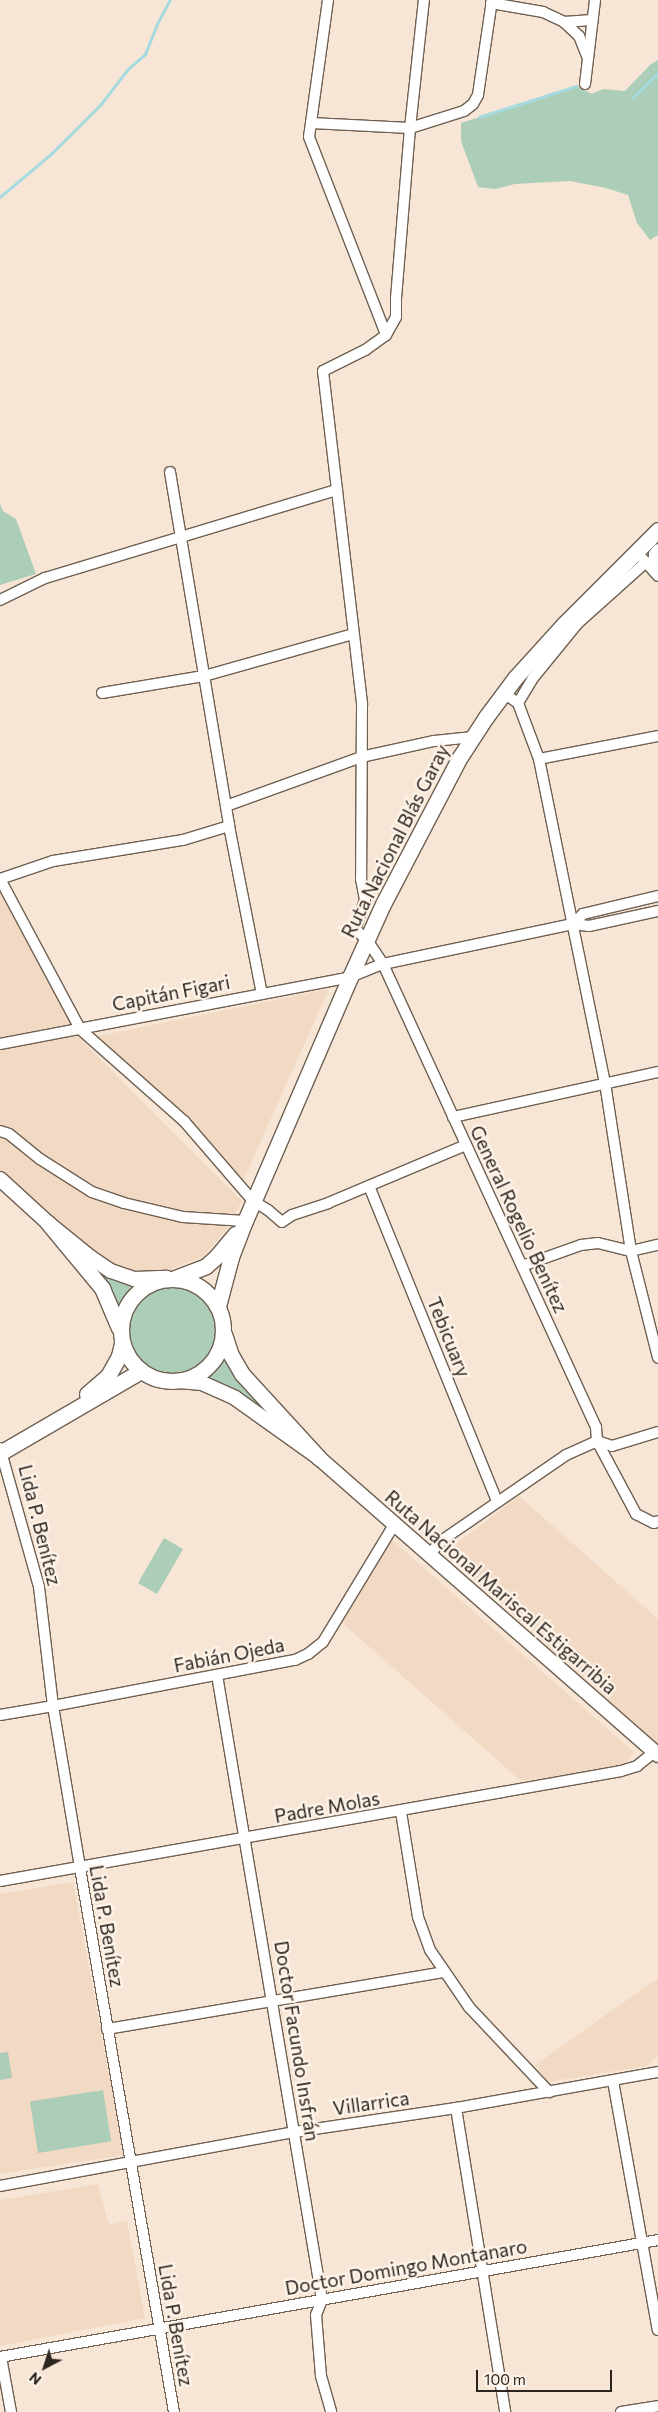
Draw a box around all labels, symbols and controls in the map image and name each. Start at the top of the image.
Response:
street label: Ruta Nacional Blás Garay [336,741,454,941]
street label: Capitán Figari [110,970,232,1016]
street label: General Rogelio Benítez [466,1122,572,1316]
street label: Tebicuary [423,1294,475,1380]
street label: Lida P. Benítez [14,1462,66,1588]
street label: Ruta Nacional Mariscal Estigarribia [381,1485,621,1699]
street label: Fabián Ojeda [172,1633,286,1677]
street label: Padre Molas [273,1787,381,1827]
street label: Lida P. Benítez [85,1863,129,1989]
street label: Doctor Facundo Insfrán [270,1939,324,2143]
street label: Villarrica [331,2086,411,2120]
street label: Doctor Domingo Montanaro [283,2234,529,2300]
street label: Lida P. Benítez [154,2262,198,2388]
north arrow [20,2342,70,2392]
scale bar [478,2360,614,2392]
text: N [26,2369,45,2389]
text: 100 m [484,2370,526,2388]

